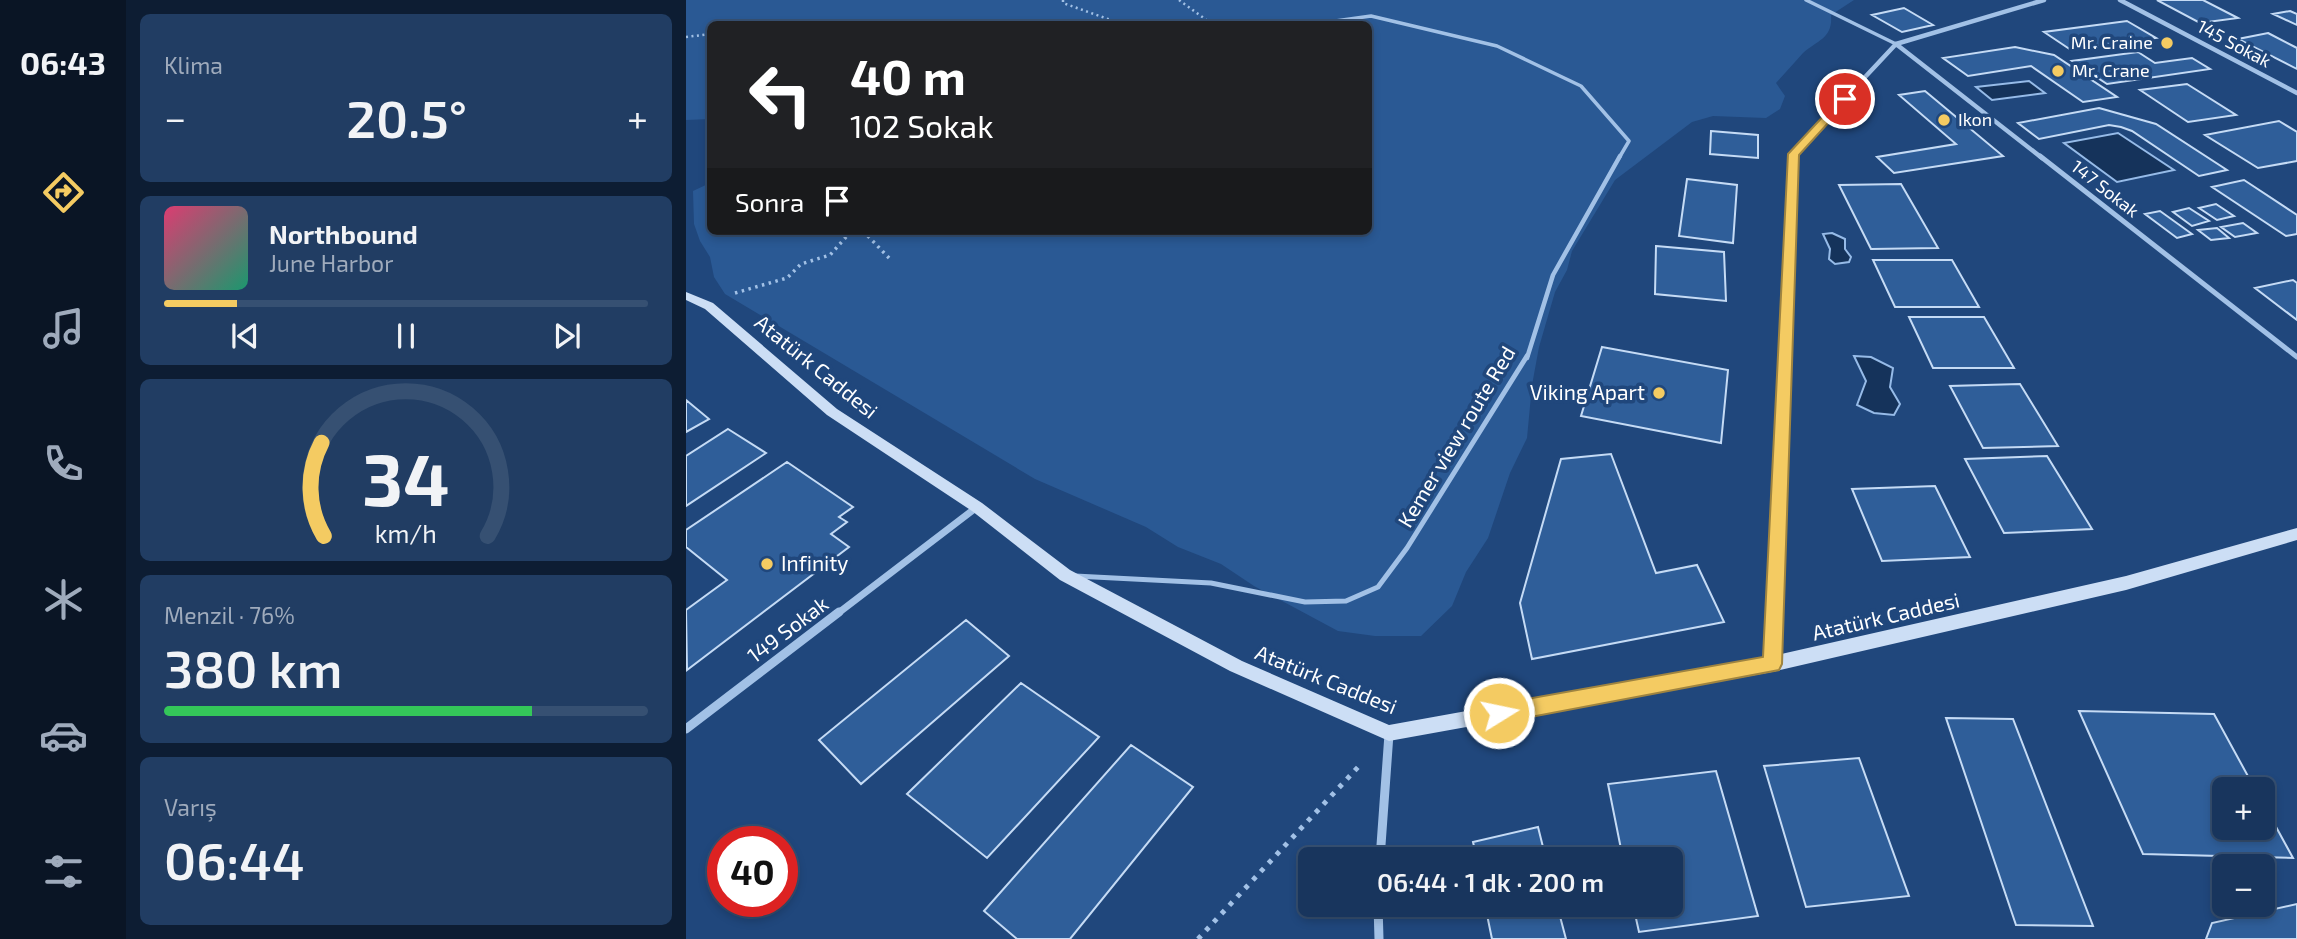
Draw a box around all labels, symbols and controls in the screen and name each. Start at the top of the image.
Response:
street label: 145 Sokak [2194,15,2275,72]
place label: Mr. Craine [2071,31,2153,53]
marker: Mr. Craine [2159,35,2175,51]
text: 06:43 [20,43,106,81]
text: 40 m [850,46,966,105]
icon: left [735,49,826,140]
text: Klima [164,51,223,79]
place label: Mr. Crane [2072,59,2150,81]
marker: Mr. Crane [2050,63,2066,79]
pin [1815,69,1875,129]
icon: arrive [1826,80,1864,118]
text: 20.5° [346,86,467,148]
text: − [164,94,186,140]
text: + [627,94,648,140]
text: 102 Sokak [850,106,993,144]
place label: Ikon [1958,108,1992,130]
marker: Ikon [1936,112,1952,128]
street label: 147 Sokak [2067,155,2144,222]
icon: directions [39,168,88,217]
icon: arrive [818,182,856,220]
text: Sonra [735,186,804,217]
text: Northbound [269,218,418,249]
text: June Harbor [269,249,393,277]
icon: music [39,304,88,353]
street label: Atatürk Caddesi [751,309,883,423]
icon: previous [226,317,264,355]
icon: pause [387,317,425,355]
icon: next [548,317,586,355]
street label: Kemer view route Red [1392,341,1520,531]
place label: Viking Apart [1530,379,1645,404]
marker: Viking Apart [1651,385,1667,401]
text: 34 [362,433,450,521]
icon: phone [39,439,88,488]
text: km/h [375,517,437,547]
place label: Infinity [781,550,848,575]
marker: Infinity [759,556,775,572]
icon: climate [39,575,88,624]
street label: Atatürk Caddesi [1809,586,1962,645]
street label: 149 Sokak [742,590,833,667]
text: Menzil · 76% [164,601,295,629]
text: 380 km [164,636,343,698]
street label: Atatürk Caddesi [1252,639,1401,718]
position arrow [1462,676,1536,750]
icon: car [39,711,88,760]
map controls [2212,777,2275,917]
button: + [2212,777,2275,840]
text: Varış [164,793,217,821]
speed limit sign: 40 [707,826,798,917]
text: 06:44 [164,828,305,890]
icon: filters [39,847,88,896]
button: − [2212,854,2275,917]
text: 06:44 · 1 dk · 200 m [1377,866,1604,897]

